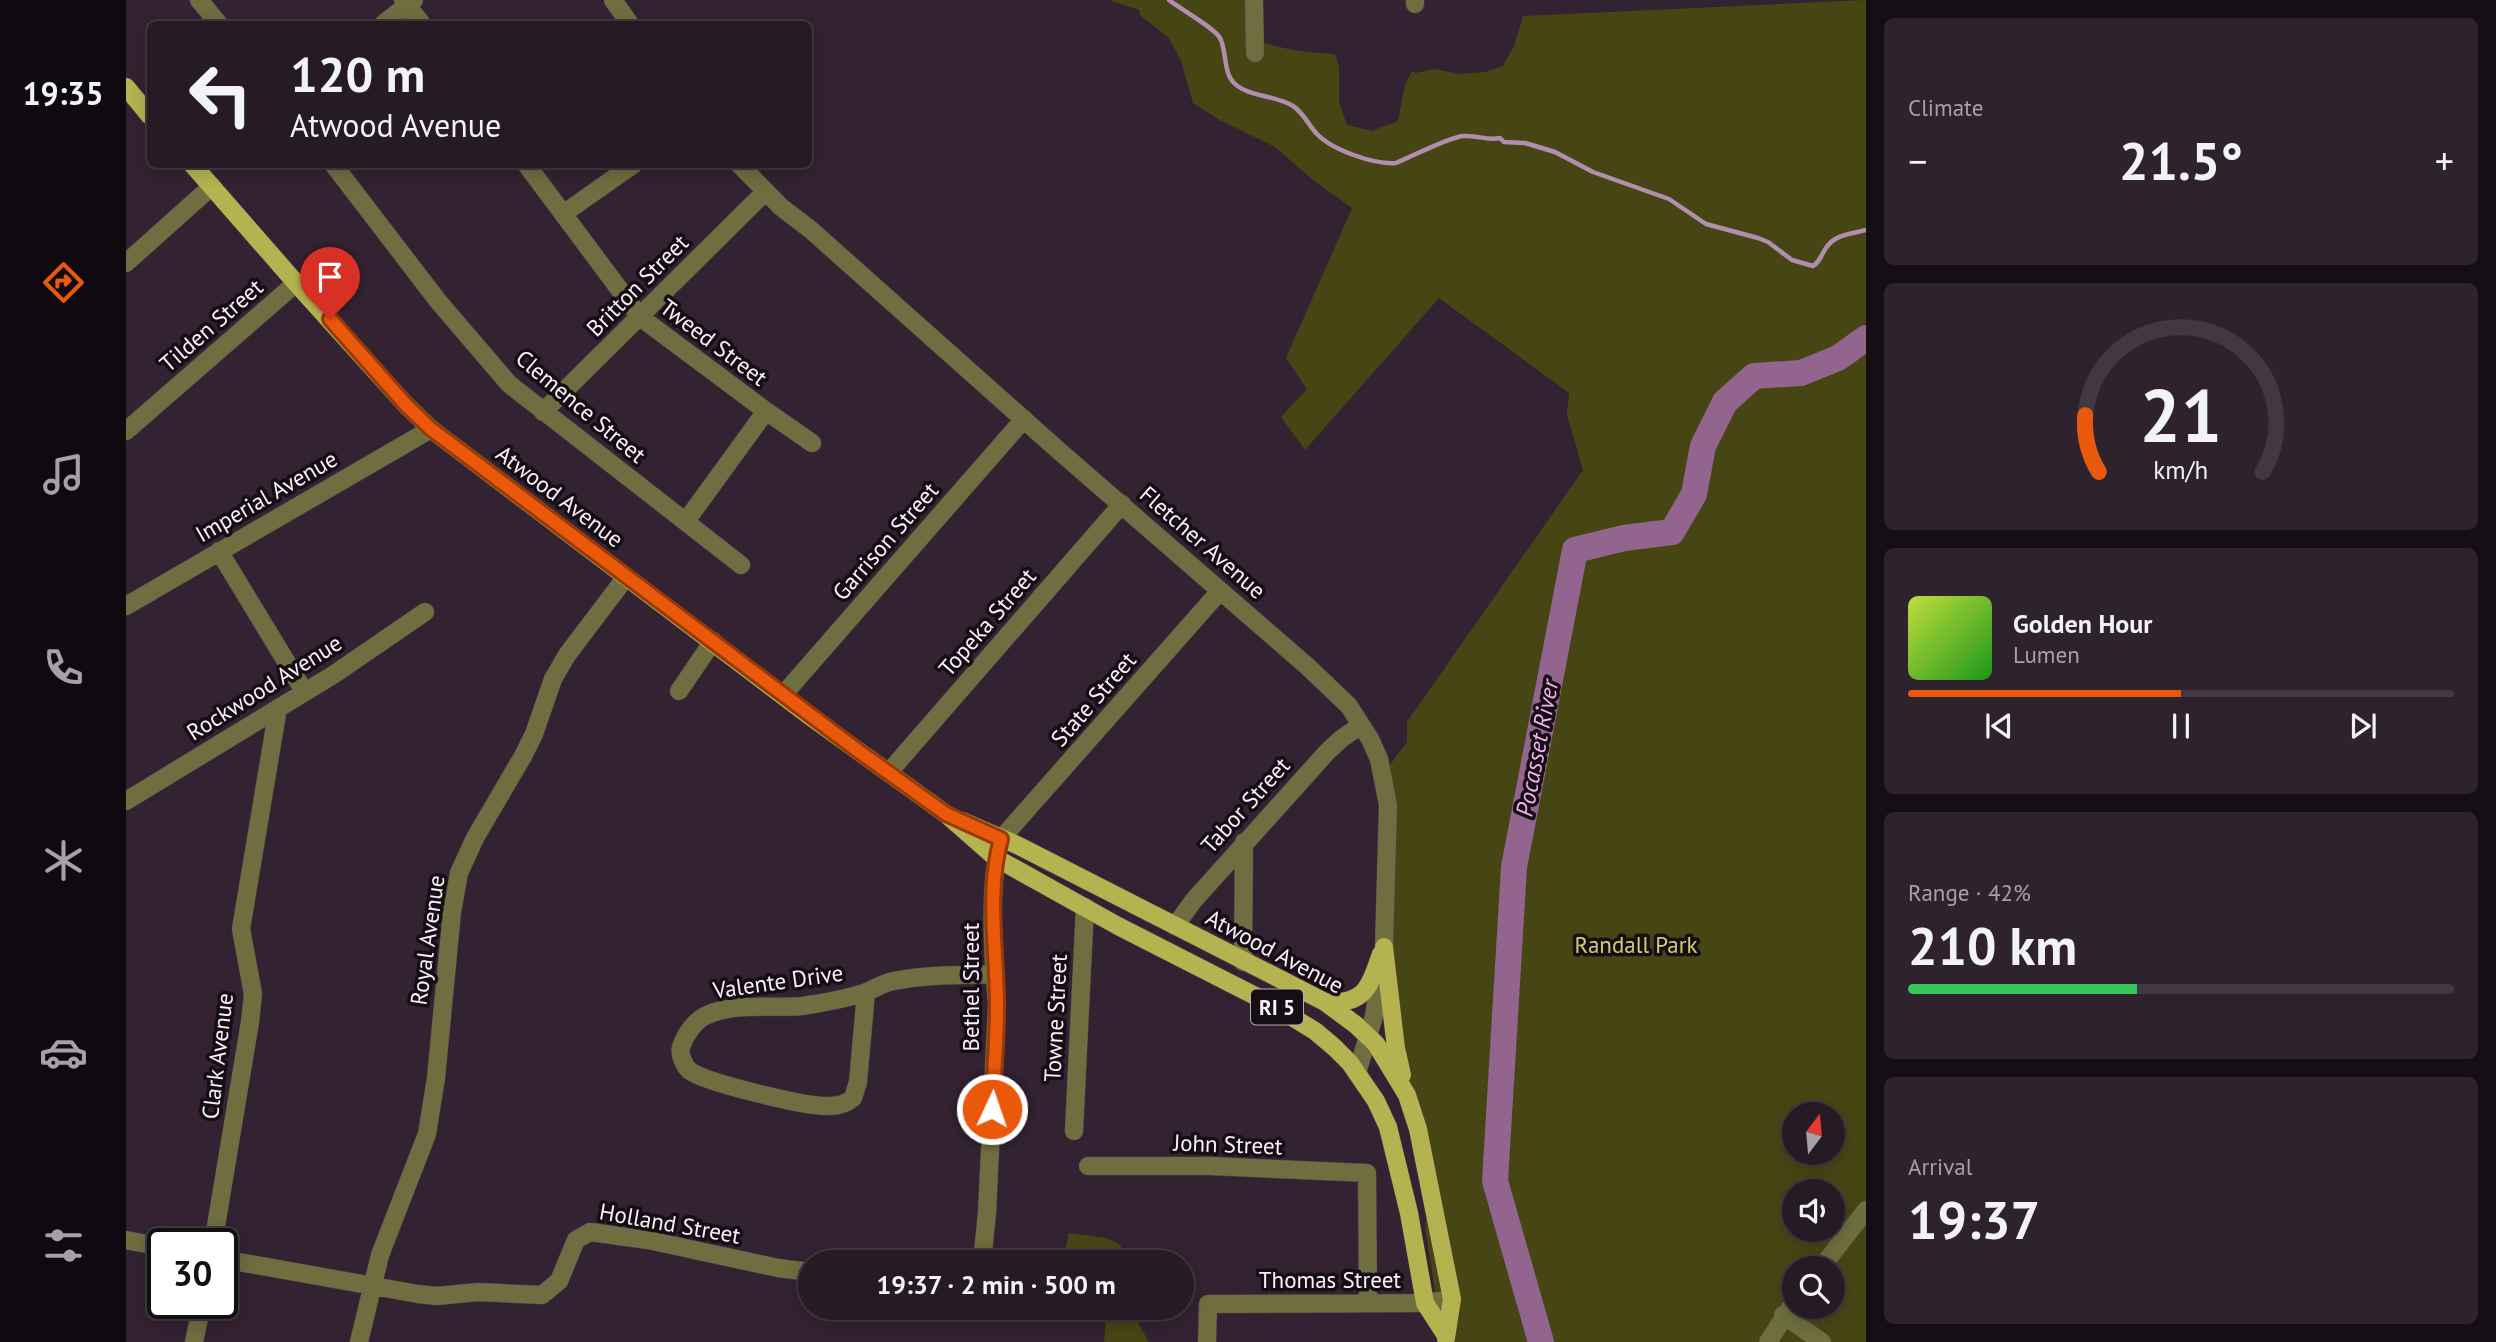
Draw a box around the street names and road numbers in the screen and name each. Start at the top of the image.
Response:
street label: Britton Street [580,228,694,342]
street label: Tilden Street [153,272,269,378]
street label: Tweed Street [655,292,774,392]
street label: Clemence Street [510,343,652,469]
street label: Atwood Avenue [491,439,629,553]
street label: Imperial Avenue [190,444,342,548]
street label: Garrison Street [826,476,944,606]
street label: Fletcher Avenue [1134,479,1272,605]
street label: Topeka Street [932,562,1042,682]
street label: Rockwood Avenue [181,628,347,746]
street label: State Street [1044,646,1142,752]
street label: Tabor Street [1194,751,1296,859]
street label: Royal Avenue [404,873,450,1007]
street label: Atwood Avenue [1201,903,1349,999]
street label: Bethel Street [956,922,985,1051]
street label: Towne Street [1037,953,1073,1083]
street label: Valente Drive [710,958,845,1005]
road number: RI 5 [1251,990,1303,1024]
street label: Clark Avenue [195,991,239,1121]
street label: John Street [1172,1128,1283,1160]
street label: Holland Street [597,1196,743,1250]
street label: Thomas Street [1259,1265,1401,1294]

